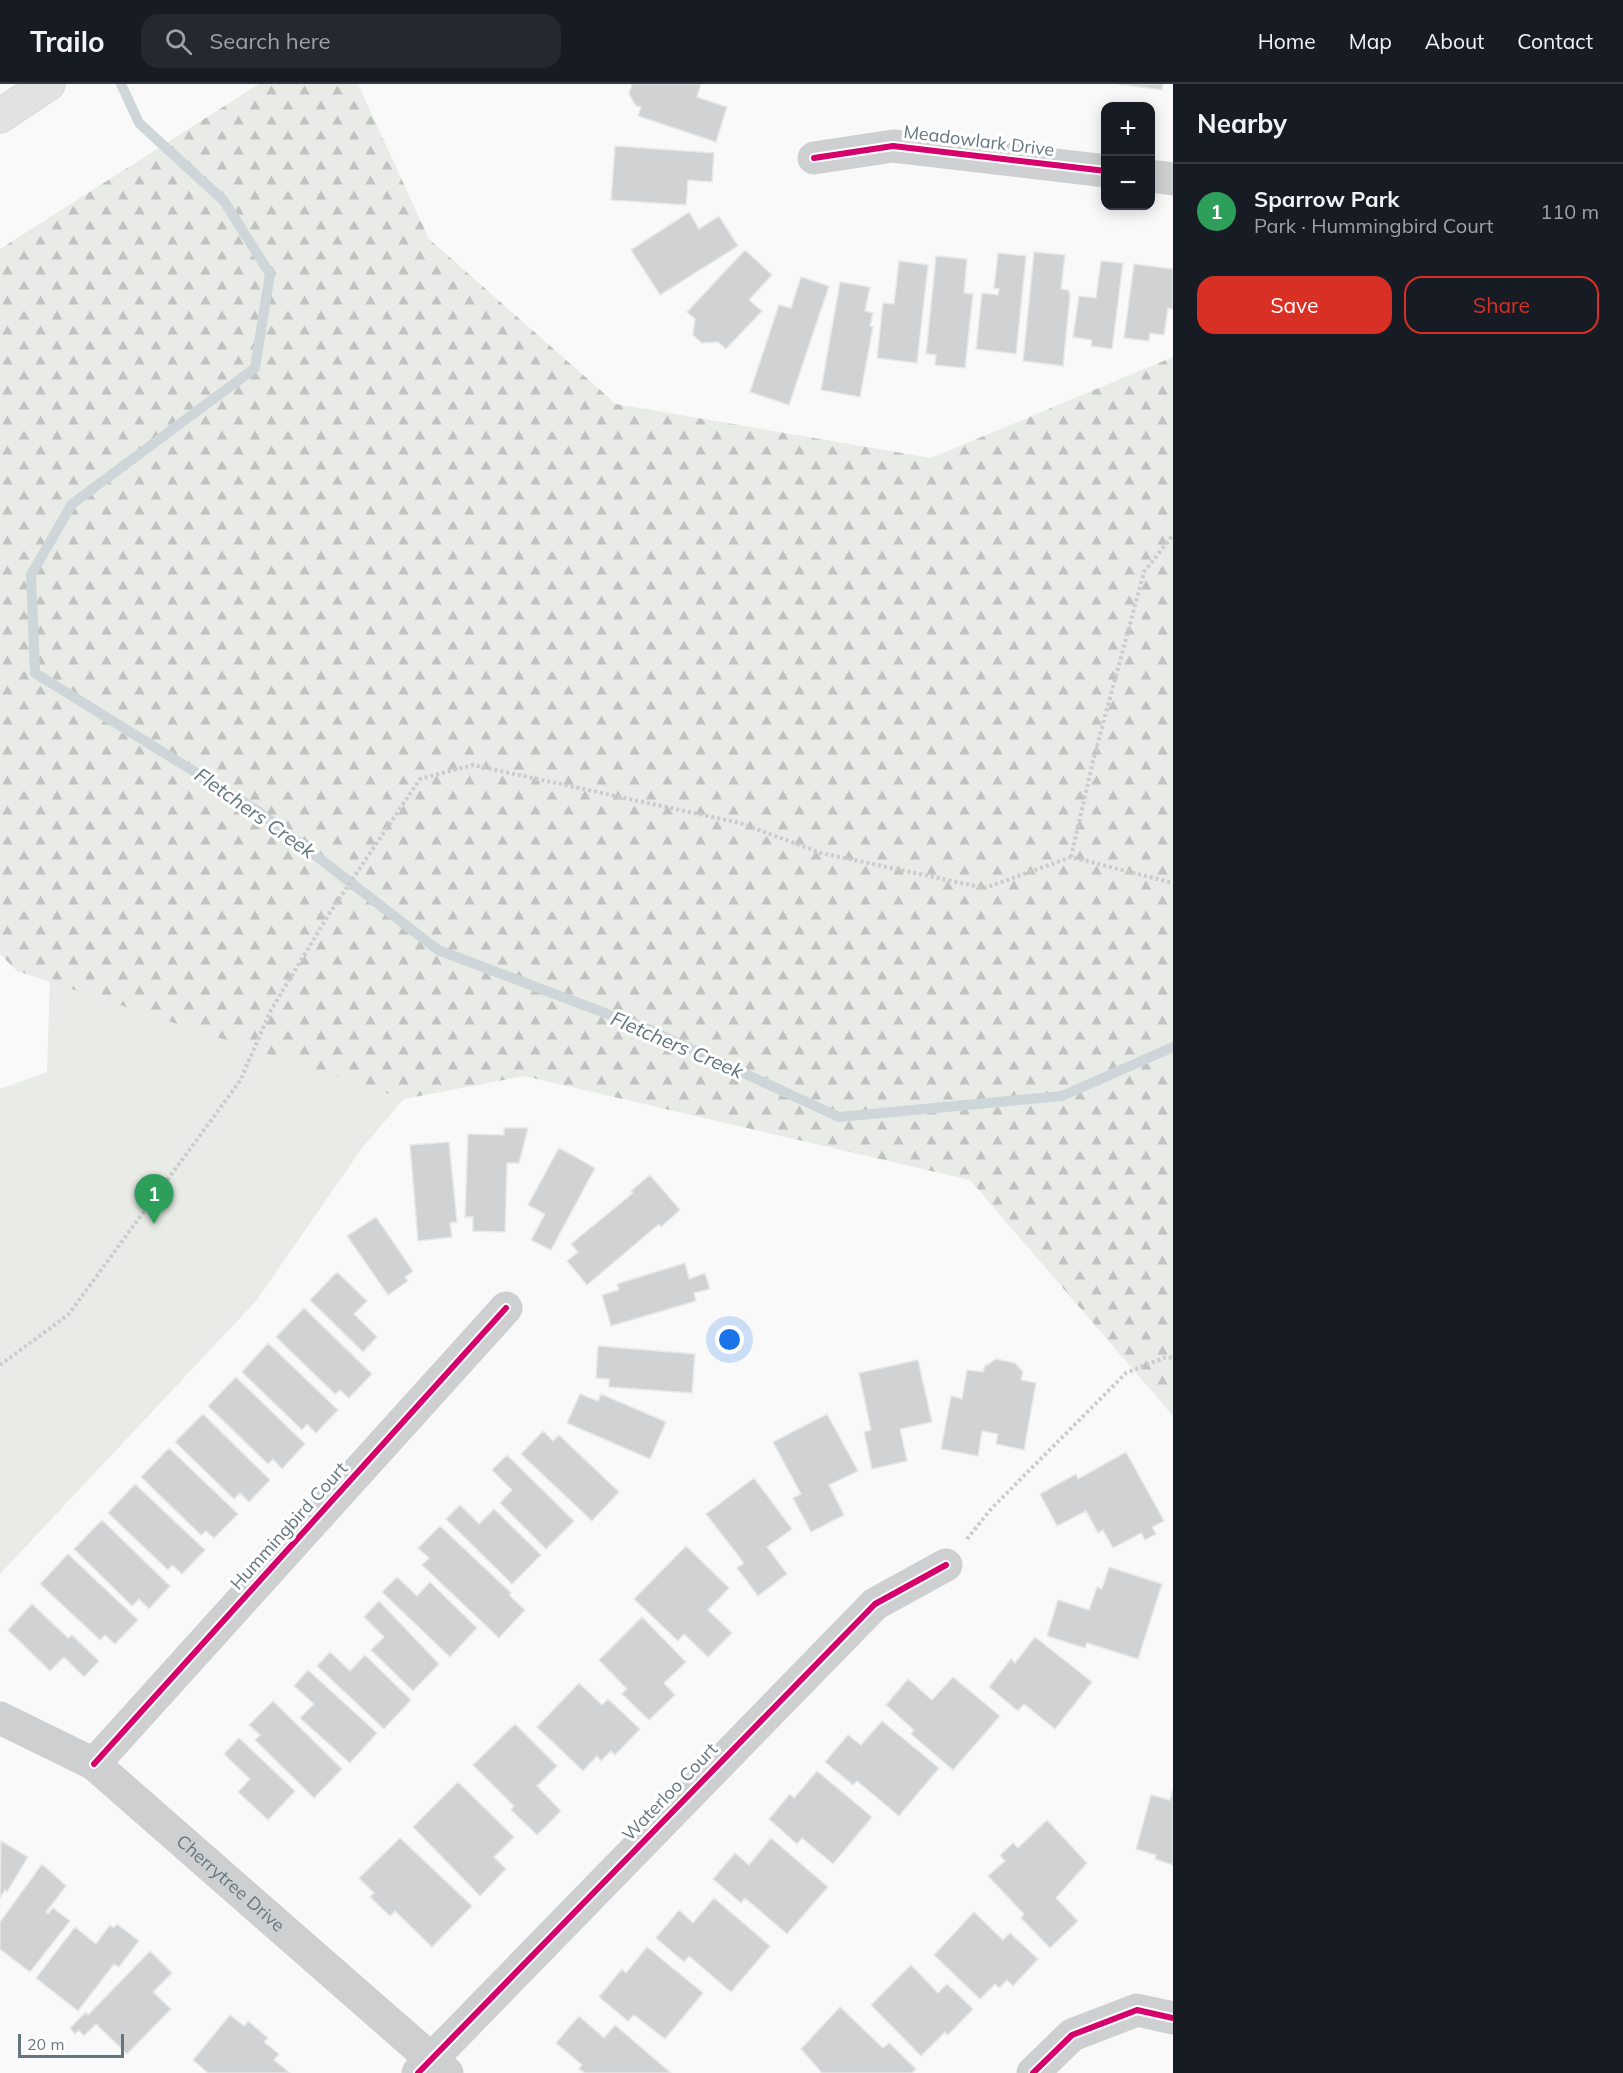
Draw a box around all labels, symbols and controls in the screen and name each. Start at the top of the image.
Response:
search box [141,14,561,68]
text: Trailo [30,24,105,59]
icon: search [162,25,195,58]
text: Search here [210,27,331,55]
text: Home [1258,28,1316,54]
text: Map [1349,28,1392,54]
text: About [1425,28,1484,54]
text: Contact [1517,28,1593,54]
map controls [1101,102,1155,210]
button: + [1101,102,1155,156]
text: Nearby [1197,107,1287,140]
street label: Meadowlark Drive [902,120,1056,161]
button: − [1101,156,1155,210]
text: Sparrow Park [1254,185,1399,213]
text: 1 [1211,199,1223,224]
text: 110 m [1540,199,1599,224]
text: Park · Hummingbird Court [1254,213,1494,238]
button: Save [1197,276,1392,334]
button: Share [1404,276,1599,334]
water label: Fletchers Creek [190,762,321,864]
water label: Fletchers Creek [607,1005,748,1084]
pin: 1 [134,1174,174,1224]
your location [715,1325,744,1354]
street label: Hummingbird Court [225,1457,352,1594]
street label: Waterloo Court [617,1738,722,1846]
street label: Cherrytree Drive [172,1829,290,1937]
scale bar [18,2031,124,2058]
text: 20 m [27,2034,64,2054]

